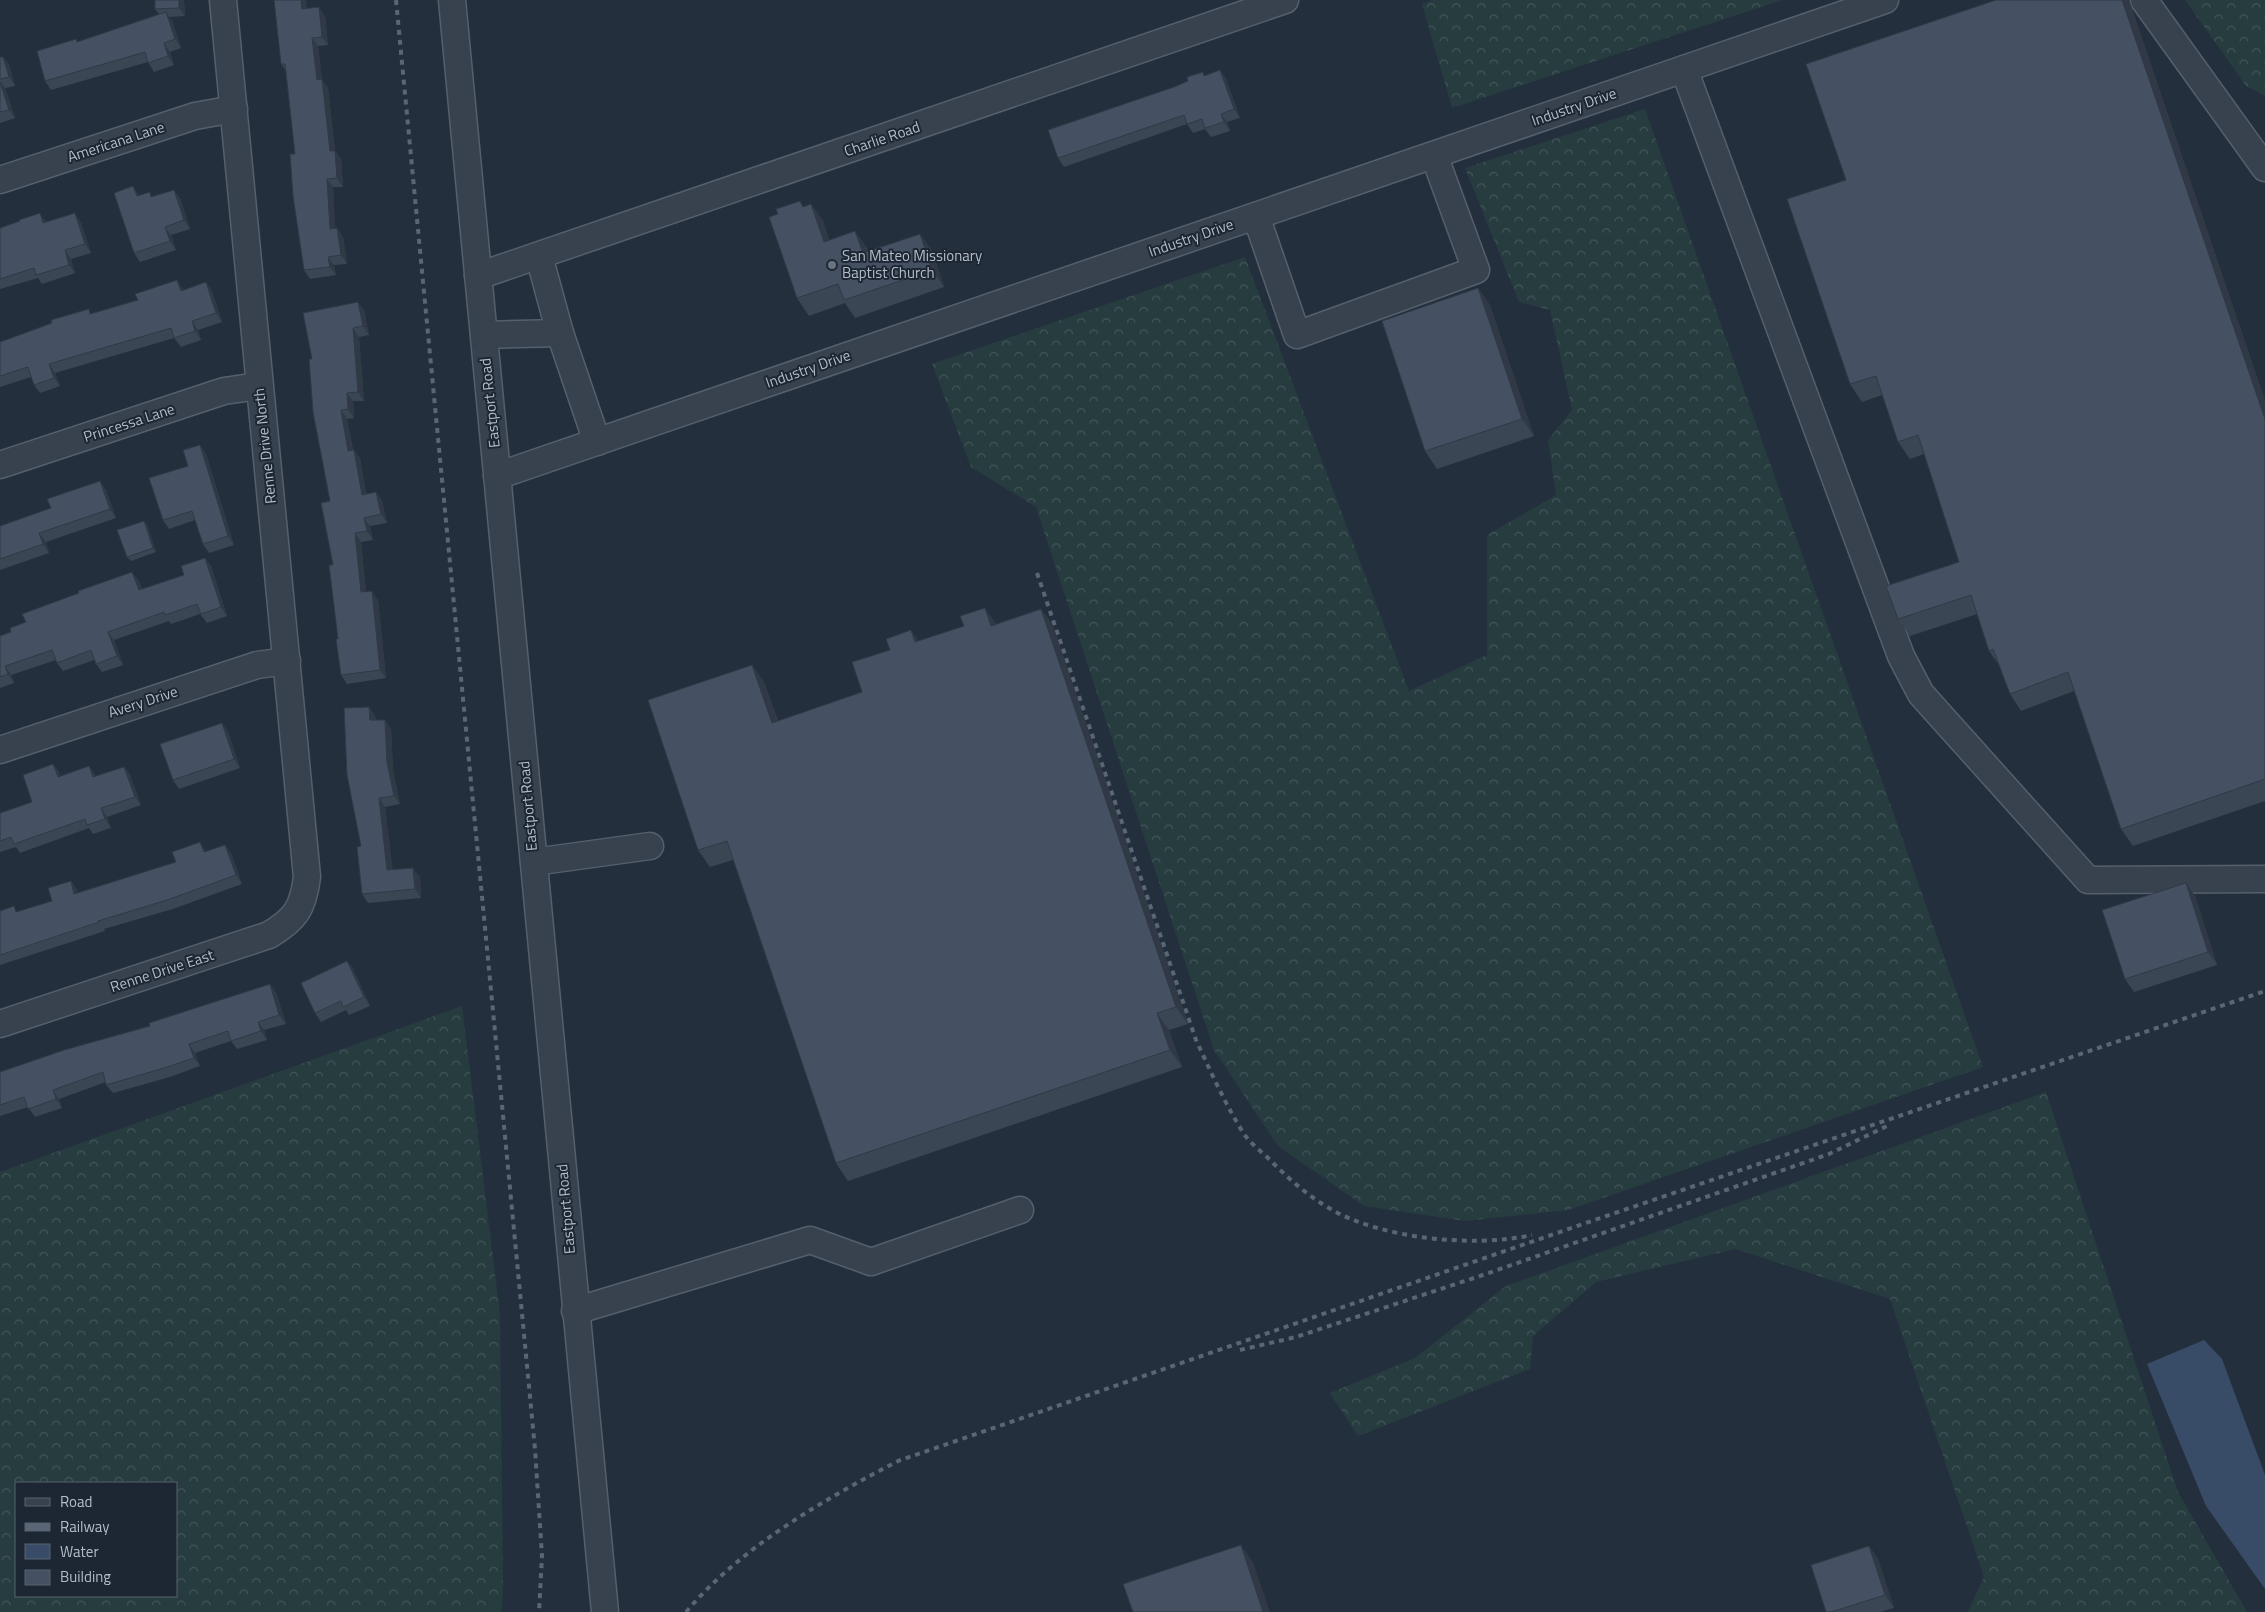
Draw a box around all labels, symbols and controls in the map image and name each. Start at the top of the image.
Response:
street label: Industry Drive [1528,81,1619,132]
street label: Americana Lane [64,115,167,168]
street label: Charlie Road [841,115,923,162]
street label: Industry Drive [1145,212,1236,263]
place label: San Mateo Missionary Baptist Church [842,244,982,284]
marker: San Mateo Missionary Baptist Church [826,259,838,271]
street label: Industry Drive [762,343,853,394]
street label: Eastport Road [473,357,506,449]
street label: Renne Drive North [247,387,282,505]
street label: Princessa Lane [80,397,177,448]
street label: Avery Drive [105,679,181,724]
street label: Eastport Road [512,760,543,852]
street label: Renne Drive East [107,943,217,998]
street label: Eastport Road [550,1163,581,1255]
legend [15,1482,178,1597]
text: Road [60,1490,92,1513]
text: Railway [60,1515,110,1538]
text: Water [60,1540,99,1563]
text: Building [60,1565,111,1588]

